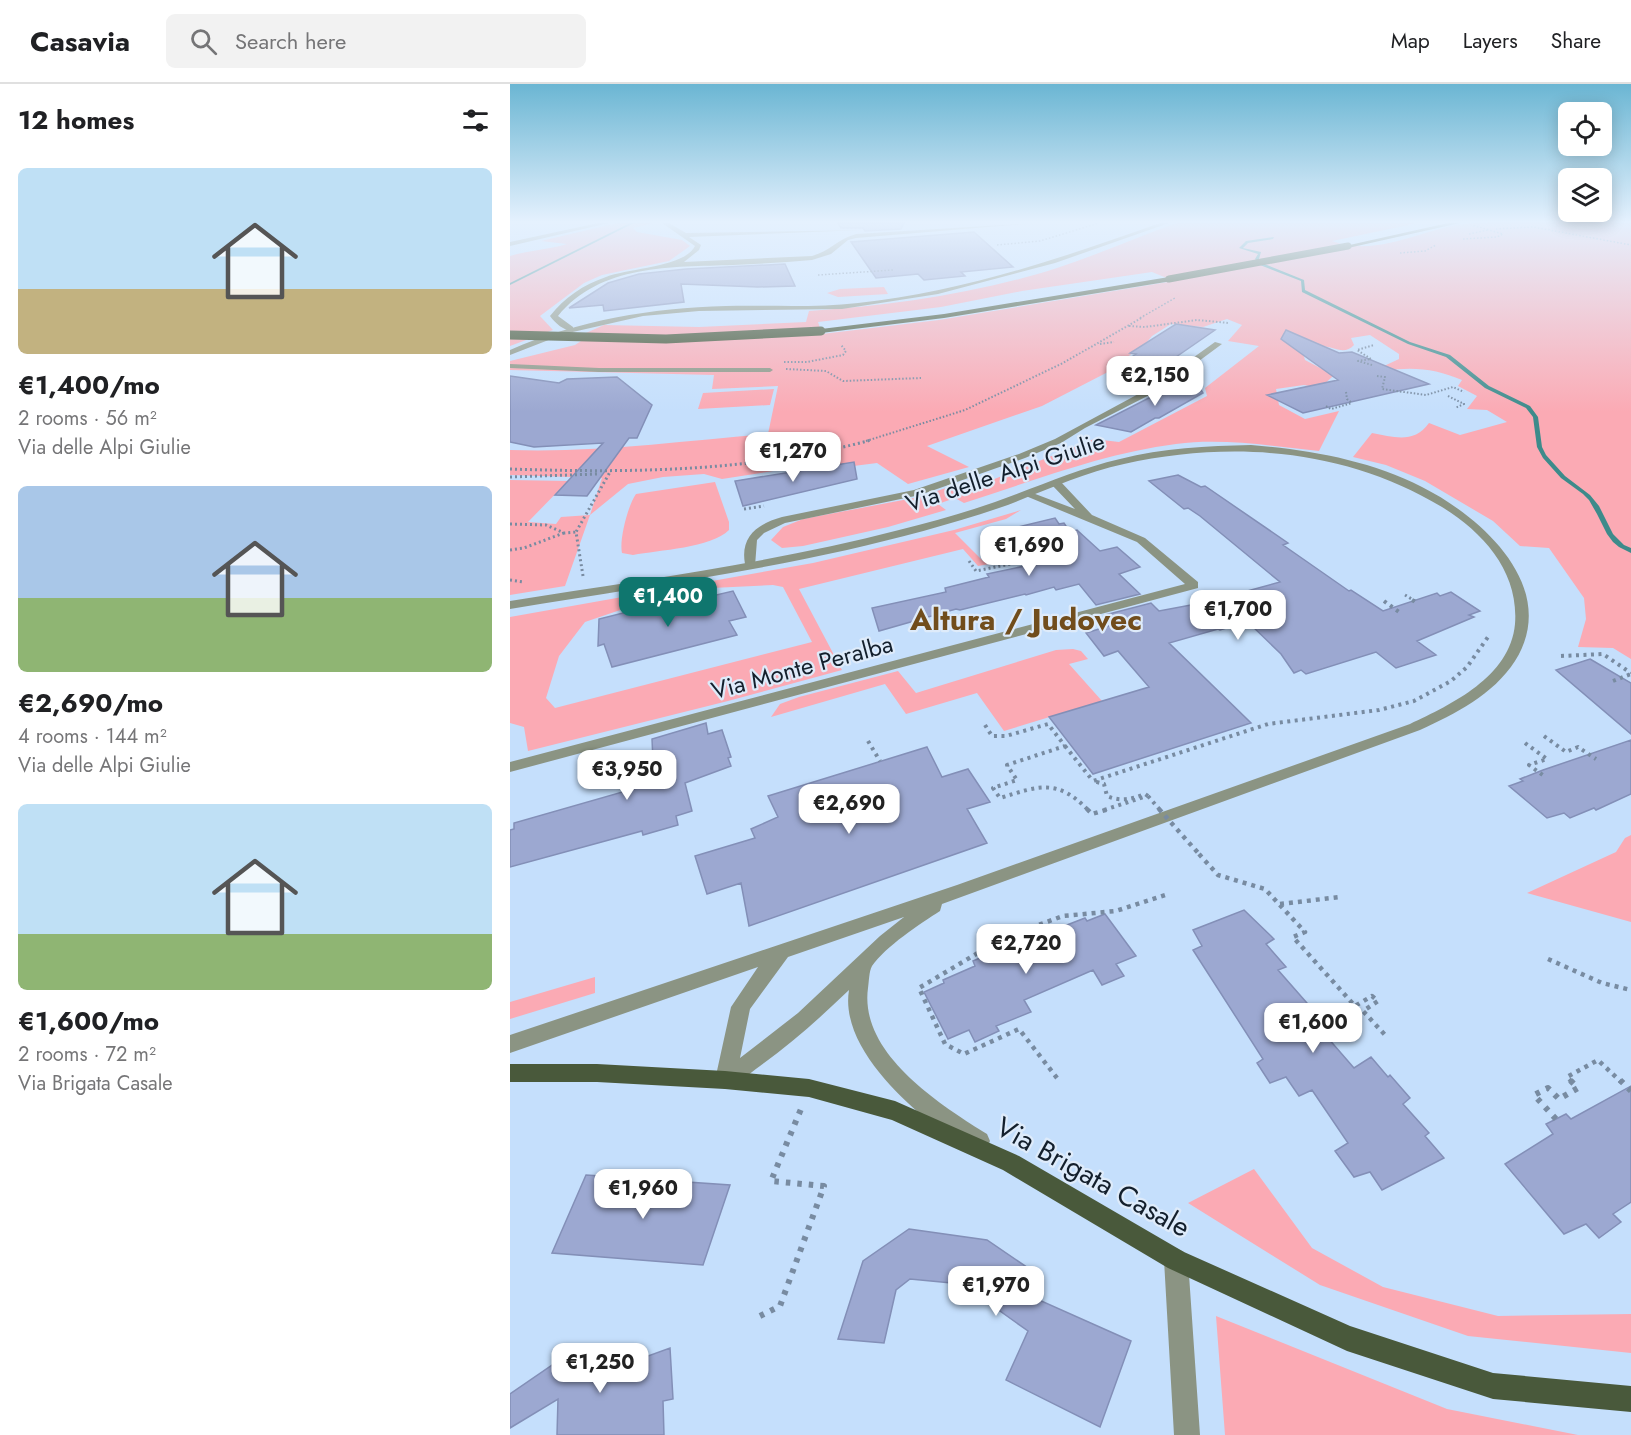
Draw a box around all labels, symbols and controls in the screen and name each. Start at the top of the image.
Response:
search box [166,14,586,68]
text: Casavia [30,21,130,62]
icon: search [187,25,220,58]
text: Search here [235,25,346,57]
text: Map [1391,26,1430,56]
text: Layers [1463,26,1518,56]
text: Share [1551,26,1601,56]
text: 12 homes [18,101,134,139]
map controls [1558,102,1612,222]
button: locate [1558,102,1612,156]
icon: filters [459,104,492,137]
button: layers [1558,168,1612,222]
icon: home [201,207,309,315]
pin: €2,150 [1106,356,1204,407]
text: €2,150 [1120,361,1190,390]
text: €1,400/mo [18,366,160,404]
text: 2 rooms · 56 m² [18,404,157,433]
street label: Via delle Alpi Giulie [901,423,1109,521]
pin: €1,270 [744,432,842,483]
text: Via delle Alpi Giulie [18,433,191,462]
text: €1,270 [759,437,827,466]
icon: home [201,525,309,633]
pin: €1,690 [980,526,1078,577]
text: €1,690 [994,531,1064,560]
pin: €1,400 [619,577,717,628]
text: €1,400 [633,582,703,611]
pin: €1,700 [1189,590,1287,641]
text: €1,700 [1204,595,1272,624]
district label: Altura / Judovec [909,598,1142,641]
street label: Via Monte Peralba [707,626,897,708]
text: €2,690/mo [18,684,163,722]
text: 4 rooms · 144 m² [18,722,167,751]
pin: €3,950 [578,750,676,801]
text: Via delle Alpi Giulie [18,751,191,780]
text: €3,950 [591,755,663,784]
pin: €2,690 [800,784,898,835]
text: €2,690 [813,789,885,818]
icon: home [201,843,309,951]
pin: €2,720 [977,924,1075,975]
text: €2,720 [990,929,1062,958]
text: €1,600/mo [18,1002,159,1040]
pin: €1,600 [1264,1003,1362,1054]
text: €1,600 [1278,1008,1348,1037]
text: 2 rooms · 72 m² [18,1040,156,1069]
text: Via Brigata Casale [18,1069,173,1098]
street label: Via Brigata Casale [988,1107,1198,1247]
pin: €1,960 [594,1169,692,1220]
text: €1,960 [608,1174,678,1203]
pin: €1,970 [947,1266,1045,1317]
text: €1,970 [962,1271,1030,1300]
pin: €1,250 [551,1343,649,1394]
text: €1,250 [565,1348,635,1377]

